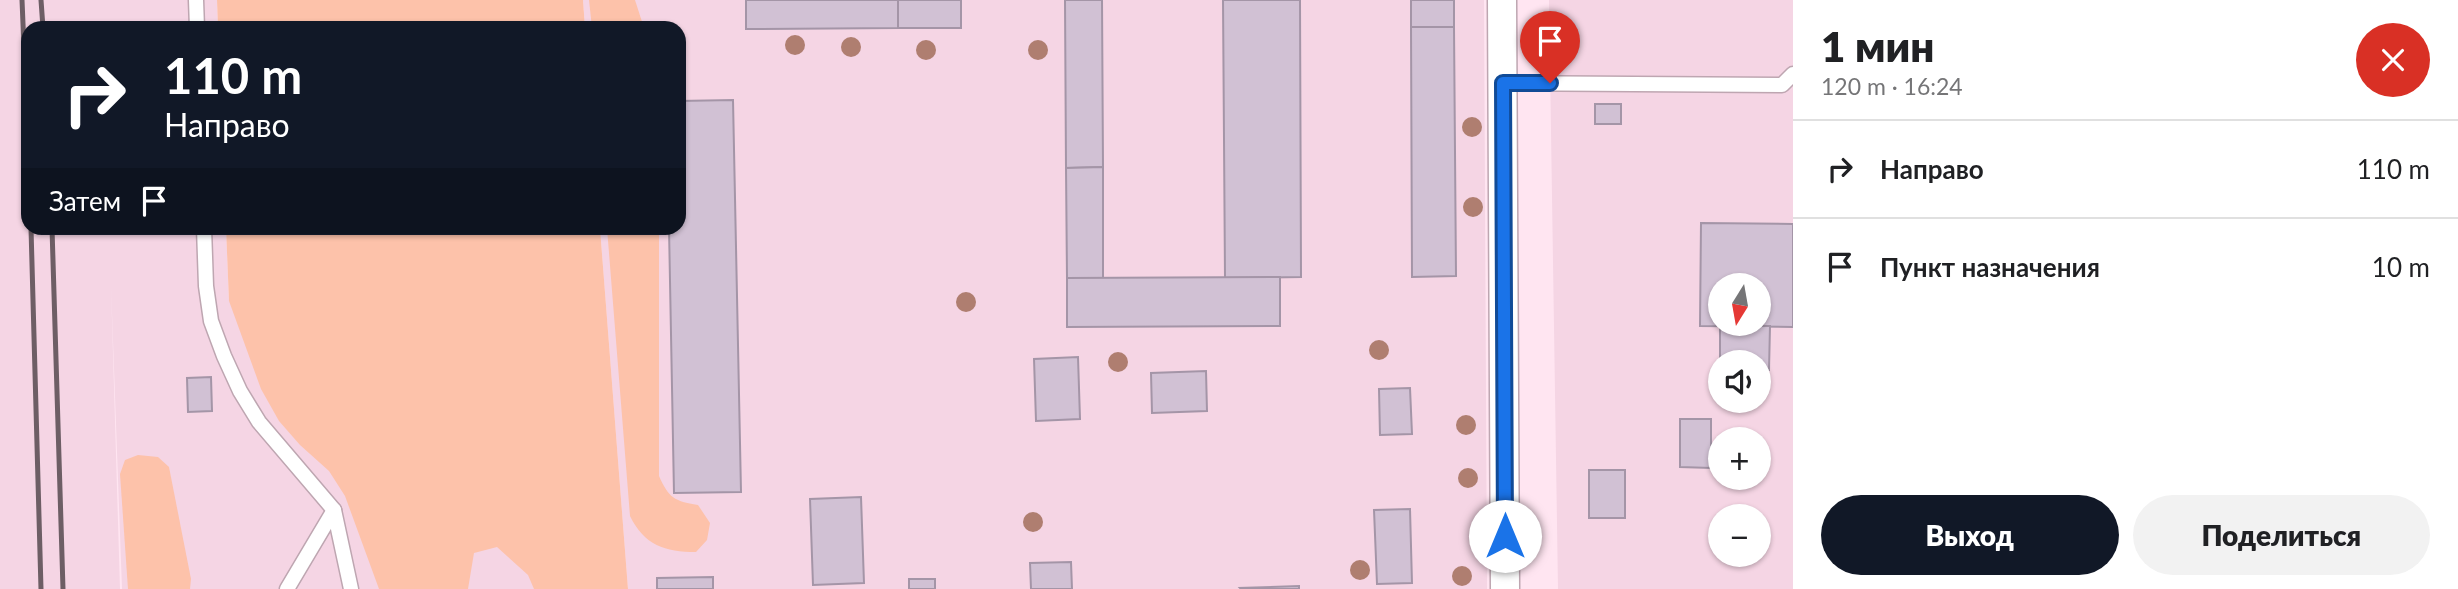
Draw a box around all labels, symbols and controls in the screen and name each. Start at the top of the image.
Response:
pin [1520,11,1580,83]
text: 1 мин [1821,21,1935,71]
icon: arrive [1531,22,1569,60]
button: close [2356,23,2430,97]
text: 110 m [164,46,302,104]
icon: right [49,49,140,140]
text: 120 m · 16:24 [1821,72,1963,100]
text: Направо [164,105,290,144]
icon: right [1821,150,1859,188]
text: Направо [1880,153,1984,185]
text: 110 m [2357,153,2430,185]
icon: arrive [135,182,173,220]
text: Затем [49,185,121,217]
icon: arrive [1821,248,1859,286]
text: Пункт назначения [1880,251,2100,283]
text: 10 m [2372,251,2430,283]
north arrow [1708,273,1771,336]
map controls [1708,273,1771,567]
button: sound [1708,350,1771,413]
button: + [1708,427,1771,490]
button: Выход [1821,495,2119,575]
button: Поделиться [2133,495,2430,575]
position arrow [1468,499,1542,573]
button: − [1708,504,1771,567]

